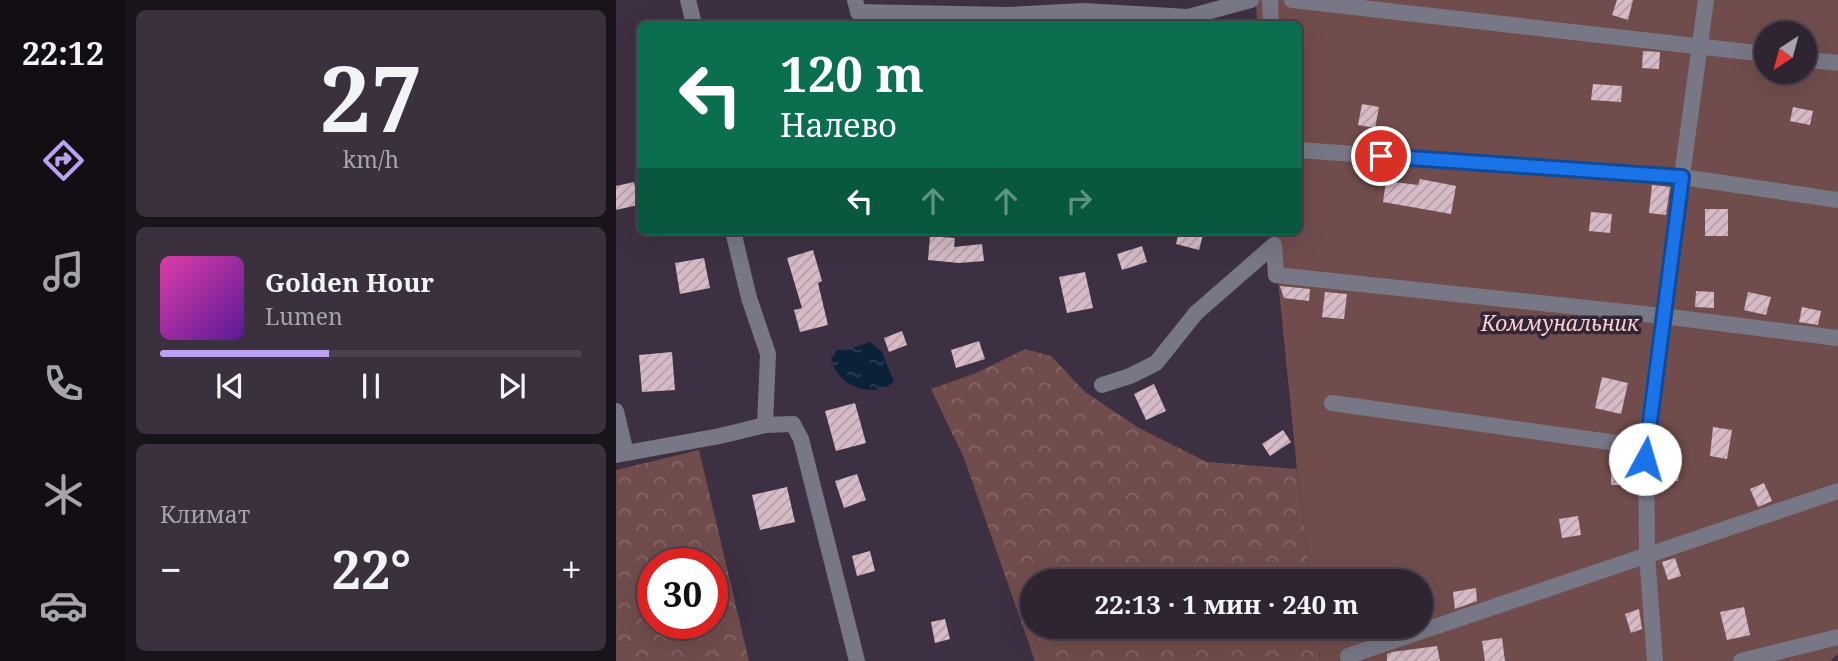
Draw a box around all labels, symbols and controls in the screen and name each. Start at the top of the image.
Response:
north arrow [1754,21,1816,84]
map controls [1754,21,1817,84]
text: 22:12 [22,31,104,74]
text: 27 [320,35,422,159]
text: 120 m [780,40,924,106]
icon: left [665,49,756,140]
text: Налево [780,103,897,146]
pin [1351,126,1411,186]
icon: directions [39,136,88,185]
icon: arrive [1362,137,1400,175]
text: km/h [343,143,399,175]
icon: left [841,182,879,220]
icon: ahead [914,182,952,220]
icon: ahead [987,182,1025,220]
icon: right [1060,182,1098,220]
icon: music [39,247,88,296]
text: Golden Hour [265,264,434,300]
text: Lumen [265,300,343,332]
park label: Коммунальник [1480,309,1640,337]
icon: phone [39,359,88,408]
icon: previous [211,367,249,405]
icon: pause [352,367,390,405]
icon: next [493,367,531,405]
position arrow [1608,422,1682,496]
icon: climate [39,470,88,519]
text: Климат [160,498,250,530]
text: 22° [332,533,411,604]
text: − [160,543,182,595]
text: + [561,543,582,595]
speed limit sign: 30 [637,548,728,639]
icon: car [39,581,88,630]
text: 22:13 · 1 мин · 240 m [1094,586,1359,622]

